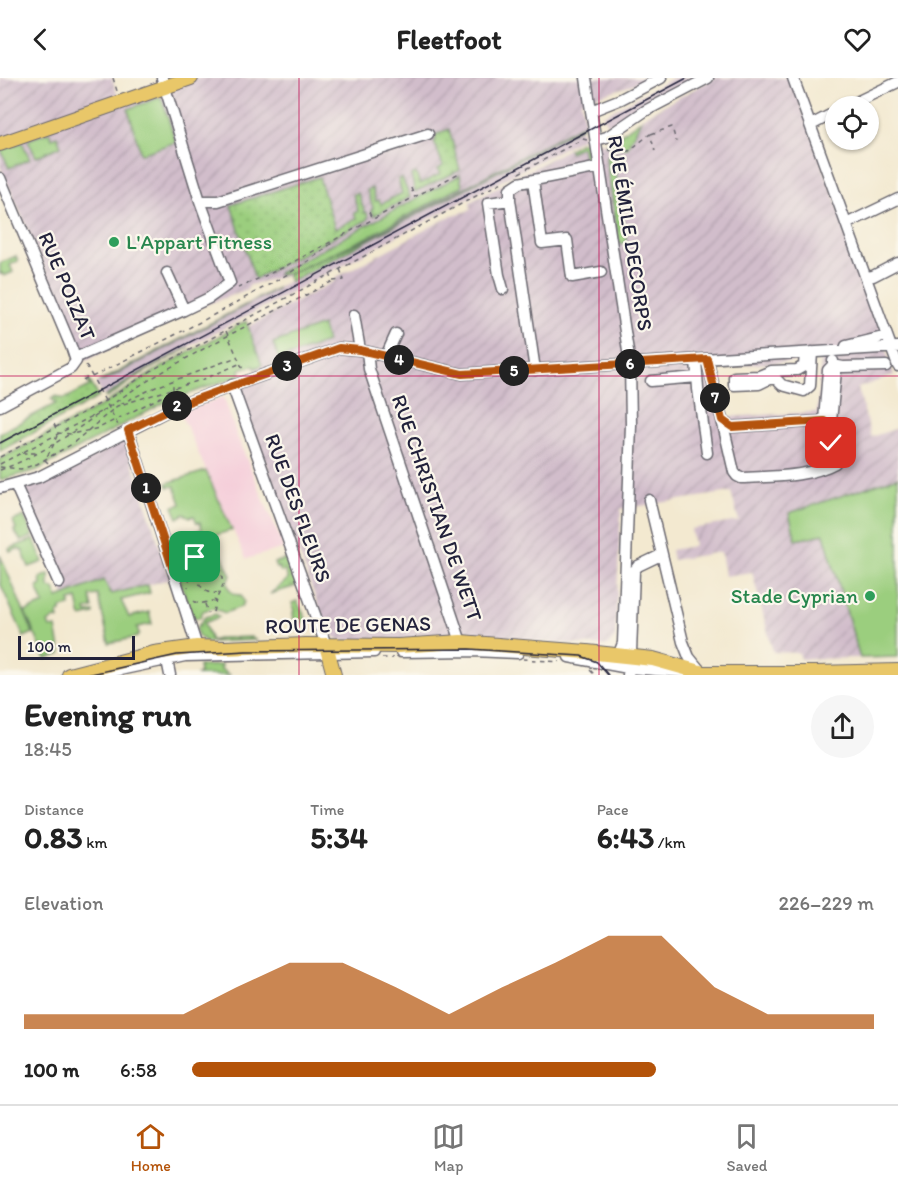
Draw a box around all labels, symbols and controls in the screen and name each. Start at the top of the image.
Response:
icon: back [24,23,57,56]
text: Fleetfoot [396,23,502,56]
icon: heart [841,23,874,56]
map controls [825,96,879,150]
button: locate [825,96,879,150]
street label: RUE ÉMILE DECORPS [603,133,658,332]
street label: RUE POIZAT [33,228,102,344]
place label: L'Appart Fitness [126,229,272,254]
marker: L'Appart Fitness [107,235,121,249]
pin: 4 [384,345,414,375]
pin: 6 [615,349,645,379]
text: 4 [394,350,404,369]
pin: 3 [272,351,302,381]
text: 6 [626,354,634,373]
text: 3 [283,356,291,375]
pin: 5 [499,356,529,386]
text: 5 [510,361,518,380]
pin: 7 [700,383,730,413]
text: 7 [711,388,719,407]
pin: 2 [162,391,192,421]
street label: RUE CHRISTIAN DE WETT [387,391,488,625]
text: 2 [173,396,181,415]
pin [805,417,856,468]
icon: check [814,426,847,459]
street label: RUE DES FLEURS [260,430,337,585]
pin: 1 [131,473,161,503]
text: 1 [142,478,150,497]
pin [169,531,220,582]
icon: arrive [178,540,211,573]
place label: Stade Cyprian [731,583,858,608]
marker: Stade Cyprian [863,589,877,603]
street label: ROUTE DE GENAS [265,611,431,638]
scale bar [18,633,135,660]
text: 100 m [27,637,71,656]
text: Evening run [24,695,191,734]
button: share [811,695,874,758]
text: 18:45 [24,737,72,761]
text: Distance [24,800,84,819]
text: Time [310,800,344,819]
text: Pace [597,800,629,819]
text: 0.83 [24,819,83,856]
text: 5:34 [310,819,368,856]
text: 6:43 [597,819,654,856]
text: km [83,833,107,852]
text: /km [654,833,686,852]
text: Elevation [24,891,103,915]
text: 226–229 m [778,891,874,915]
text: 100 m [24,1058,79,1082]
text: 6:58 [120,1058,157,1082]
tab: Home [131,1120,171,1175]
tab: Map [432,1120,465,1175]
tab: Saved [727,1120,767,1175]

